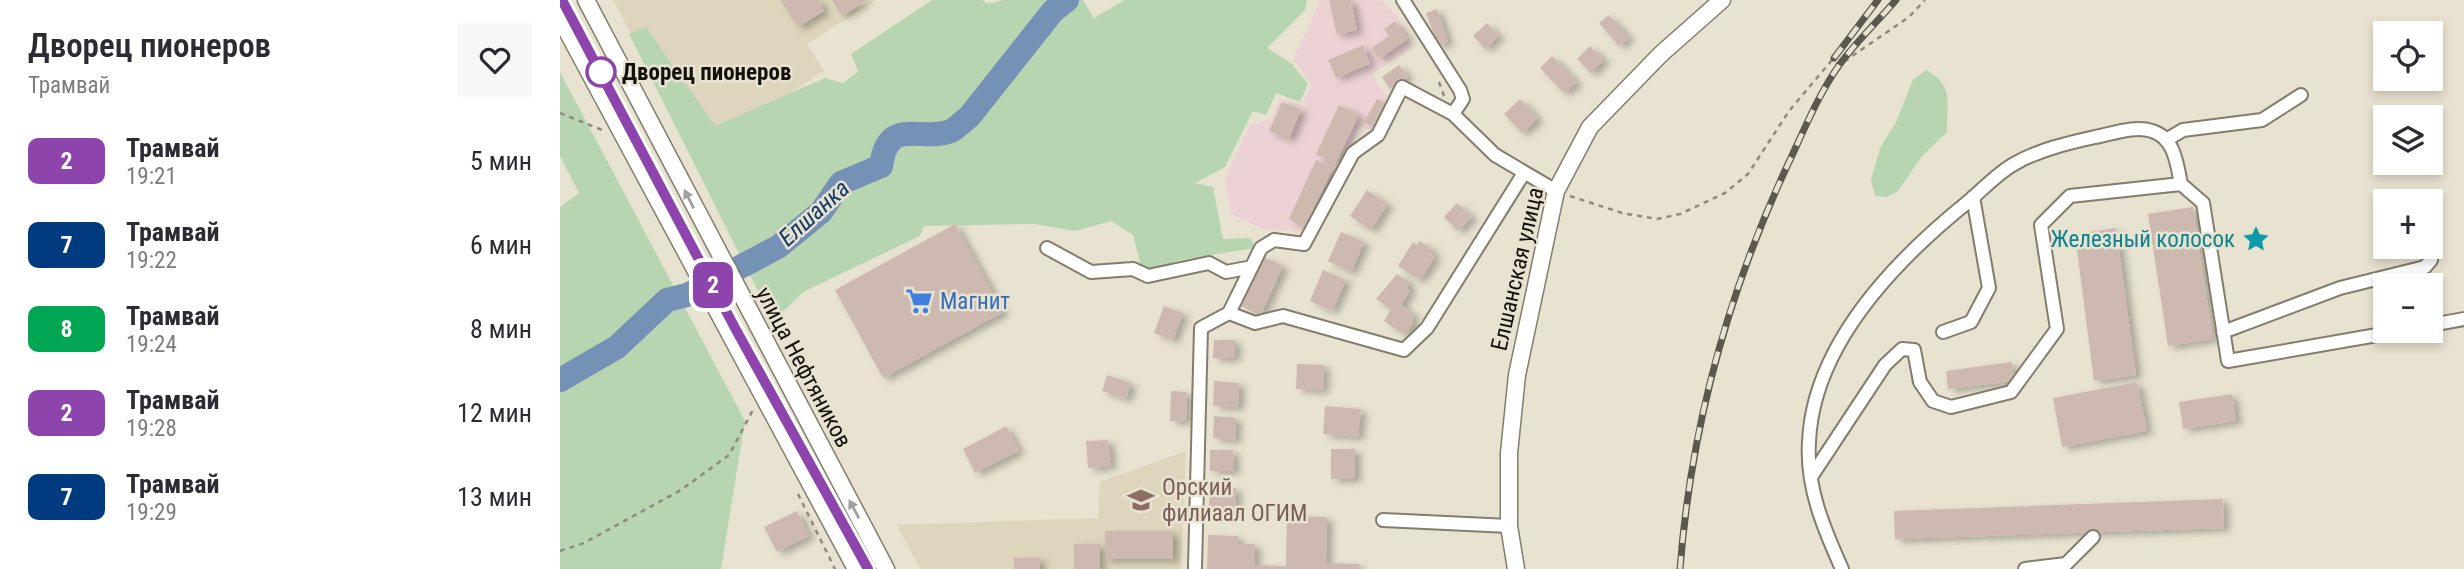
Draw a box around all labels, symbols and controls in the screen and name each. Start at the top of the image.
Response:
map controls [2373,21,2443,343]
button: locate [2373,21,2443,91]
button: heart [458,23,532,97]
text: Дворец пионеров [28,26,271,65]
marker: Дворец пионеров [586,57,616,87]
place label: Дворец пионеров [622,59,791,86]
text: Трамвай [28,72,110,99]
button: layers [2373,105,2443,175]
text: Трамвай [126,133,220,163]
text: 5 мин [470,146,532,176]
text: 2 [60,147,73,175]
text: 19:21 [126,163,177,190]
water label: Елшанка [773,174,855,252]
street label: Елшанская улица [1486,185,1549,353]
one-way arrow [683,188,695,208]
button: + [2373,189,2443,259]
text: Трамвай [126,217,220,247]
place icon: Железный колосок [2241,224,2271,254]
place label: Железный колосок [2051,226,2235,253]
text: 6 мин [470,230,532,260]
text: 7 [60,231,73,259]
text: 19:22 [126,247,177,274]
line badge: 2 [690,262,736,308]
text: 2 [707,271,719,299]
button: − [2373,273,2443,343]
street label: улица Нефтяников [750,282,857,452]
supermarket icon: Магнит [904,286,934,316]
place label: Магнит [940,288,1010,315]
text: Трамвай [126,301,220,331]
text: 8 мин [470,314,532,344]
text: 8 [60,315,73,343]
text: 19:24 [126,331,177,358]
text: Трамвай [126,385,220,415]
text: 12 мин [457,398,532,428]
text: 2 [60,399,73,427]
text: 19:28 [126,415,177,442]
text: Трамвай [126,469,220,499]
place label: Орский филиаал ОГИМ [1162,474,1307,527]
text: 13 мин [457,482,532,512]
text: 7 [60,483,73,511]
school or university icon: Орский филиаал ОГИМ [1126,485,1156,515]
text: 19:29 [126,499,177,526]
one-way arrow [848,499,860,519]

